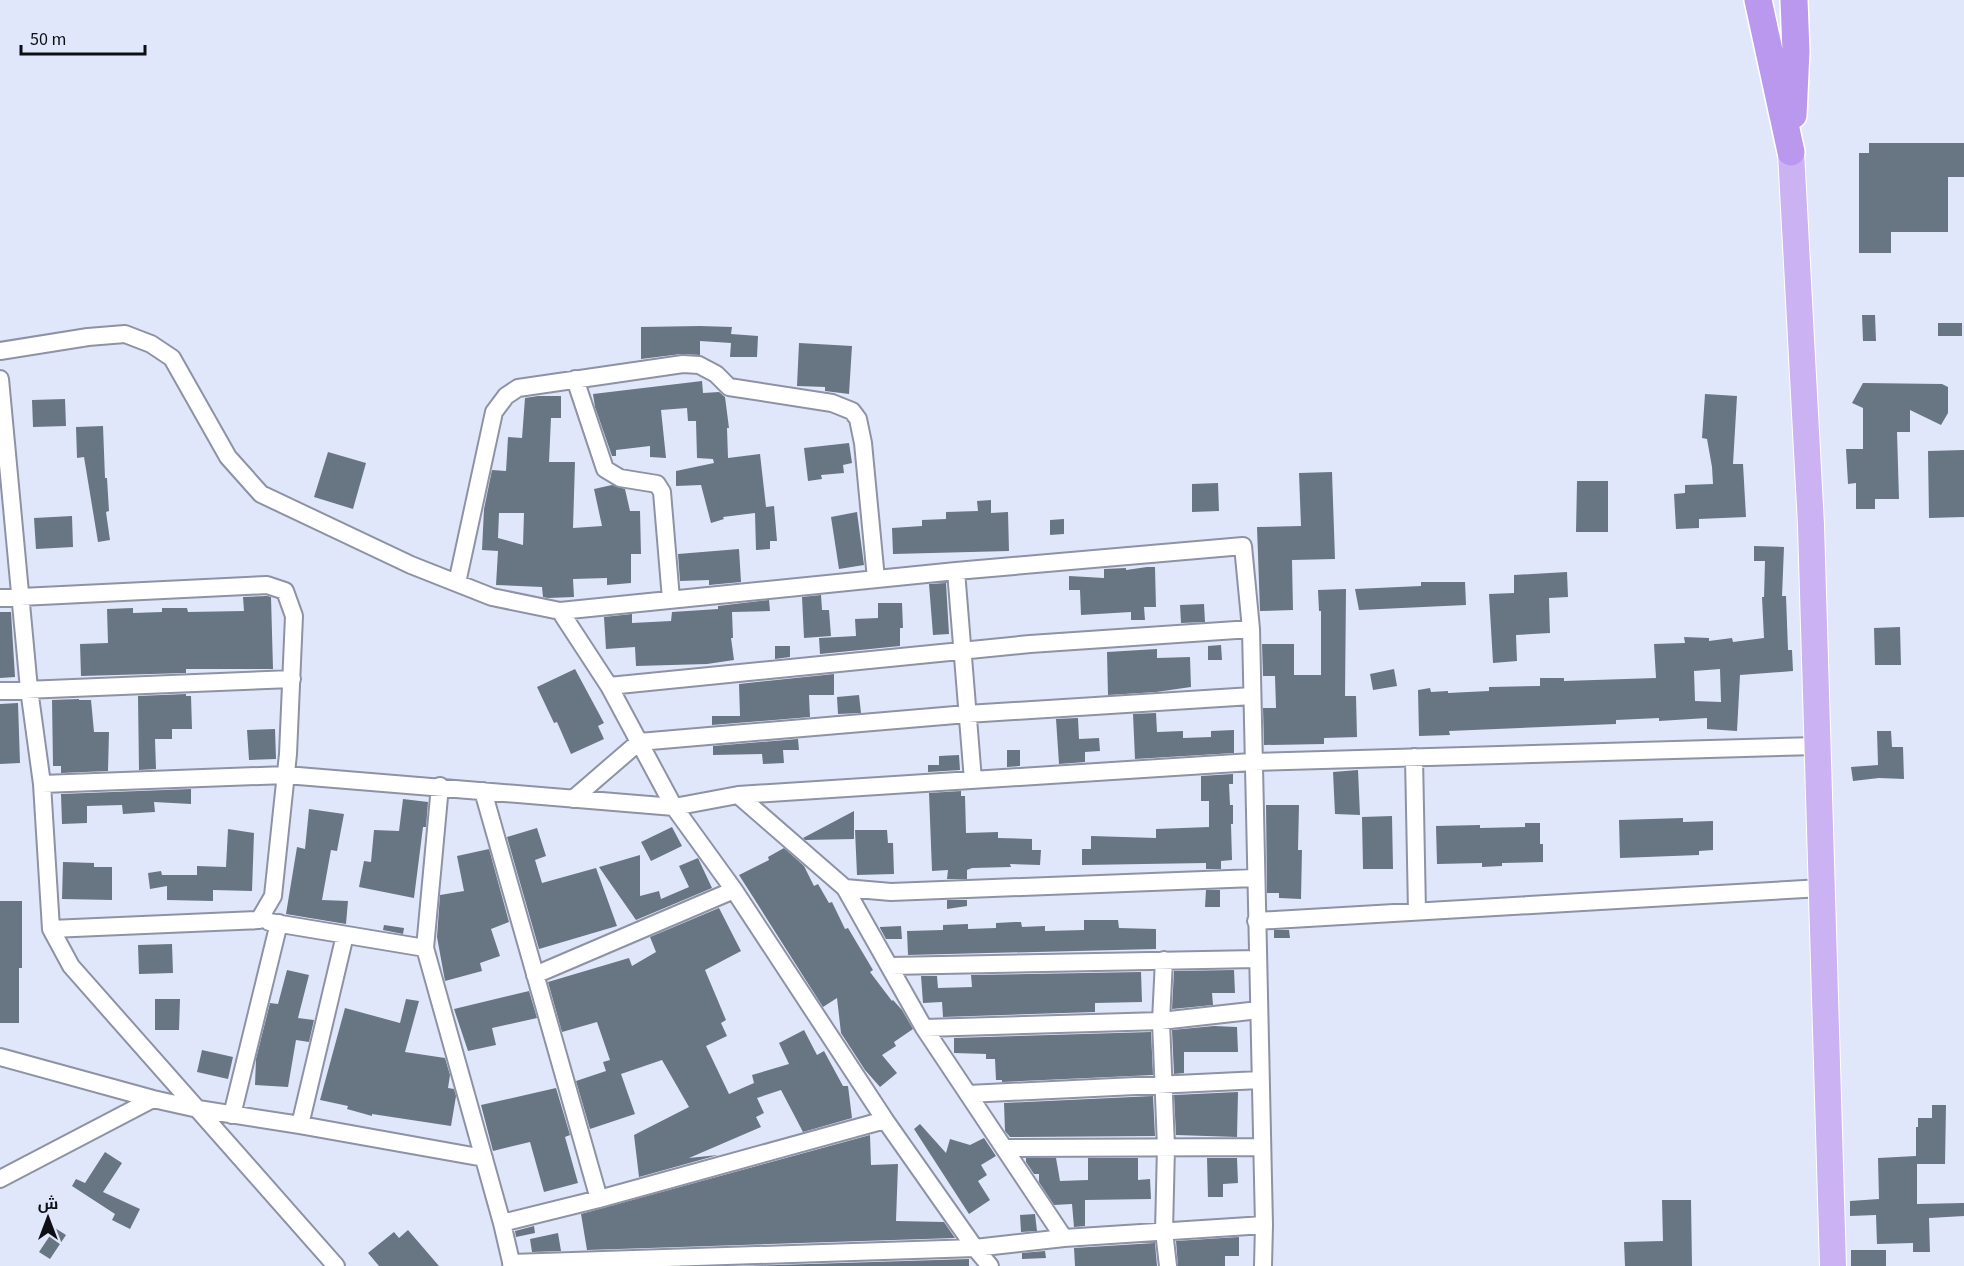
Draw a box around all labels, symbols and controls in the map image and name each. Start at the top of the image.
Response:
scale bar [21,18,146,56]
text: 50 m [30,27,66,52]
north arrow [18,1188,78,1248]
text: ش [38,1193,58,1215]

